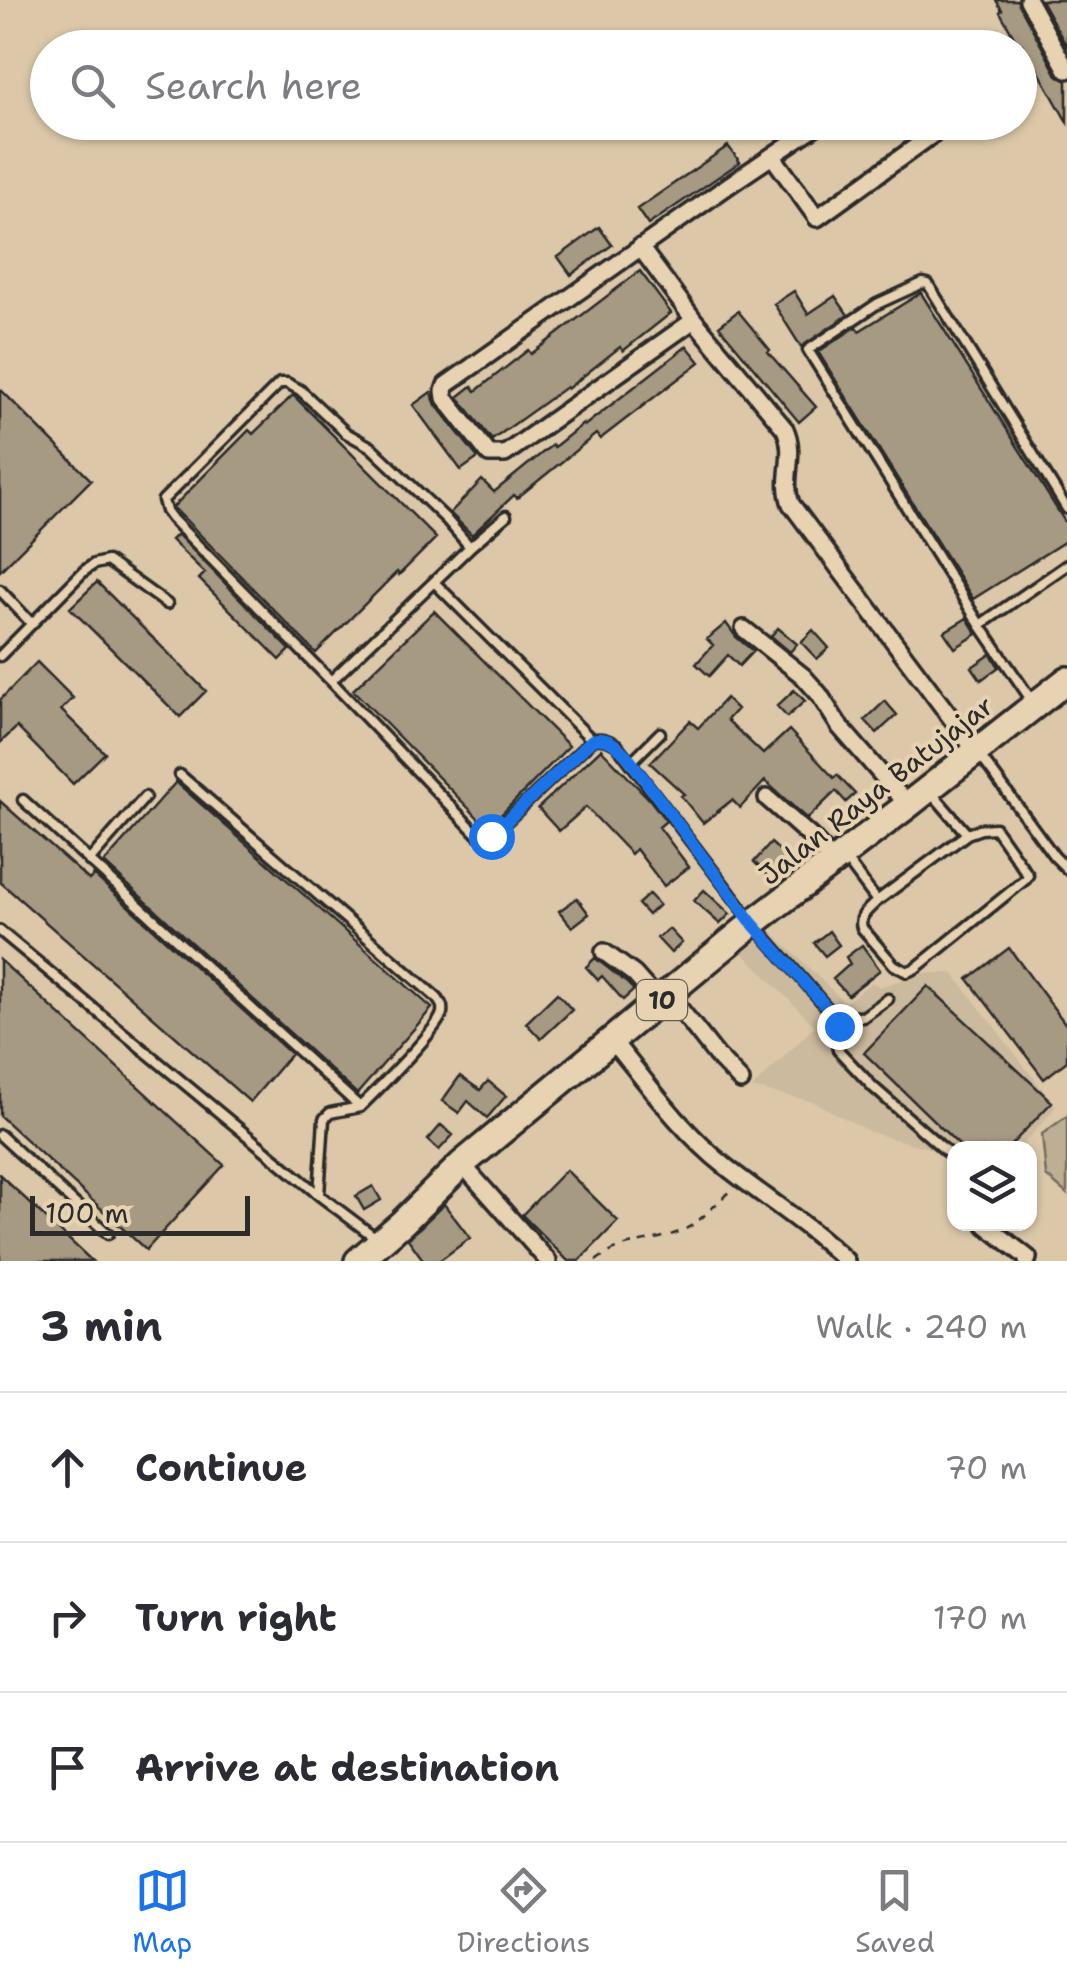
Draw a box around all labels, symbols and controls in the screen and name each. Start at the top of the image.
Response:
search box [30,30,1037,140]
icon: search [65,58,120,113]
text: Search here [145,60,362,111]
street label: Jalan Raya Batujajar [751,686,1001,894]
route start [469,814,515,860]
road number: 10 [637,980,687,1020]
route end [817,1004,863,1050]
map controls [947,1141,1037,1231]
button: layers [947,1141,1037,1231]
scale bar [30,1191,250,1236]
text: 100 m [45,1194,129,1232]
text: 3 min [40,1298,162,1354]
text: Walk · 240 m [815,1305,1027,1348]
icon: ahead [40,1440,95,1495]
text: Continue [135,1442,307,1493]
text: 70 m [944,1446,1027,1489]
icon: right [40,1590,95,1645]
text: Turn right [135,1592,337,1643]
text: 170 m [933,1596,1027,1639]
icon: arrive [40,1740,95,1795]
text: Arrive at destination [135,1742,559,1793]
tab: Map [132,1863,192,1961]
tab: Directions [457,1863,590,1961]
tab: Saved [855,1863,935,1961]

